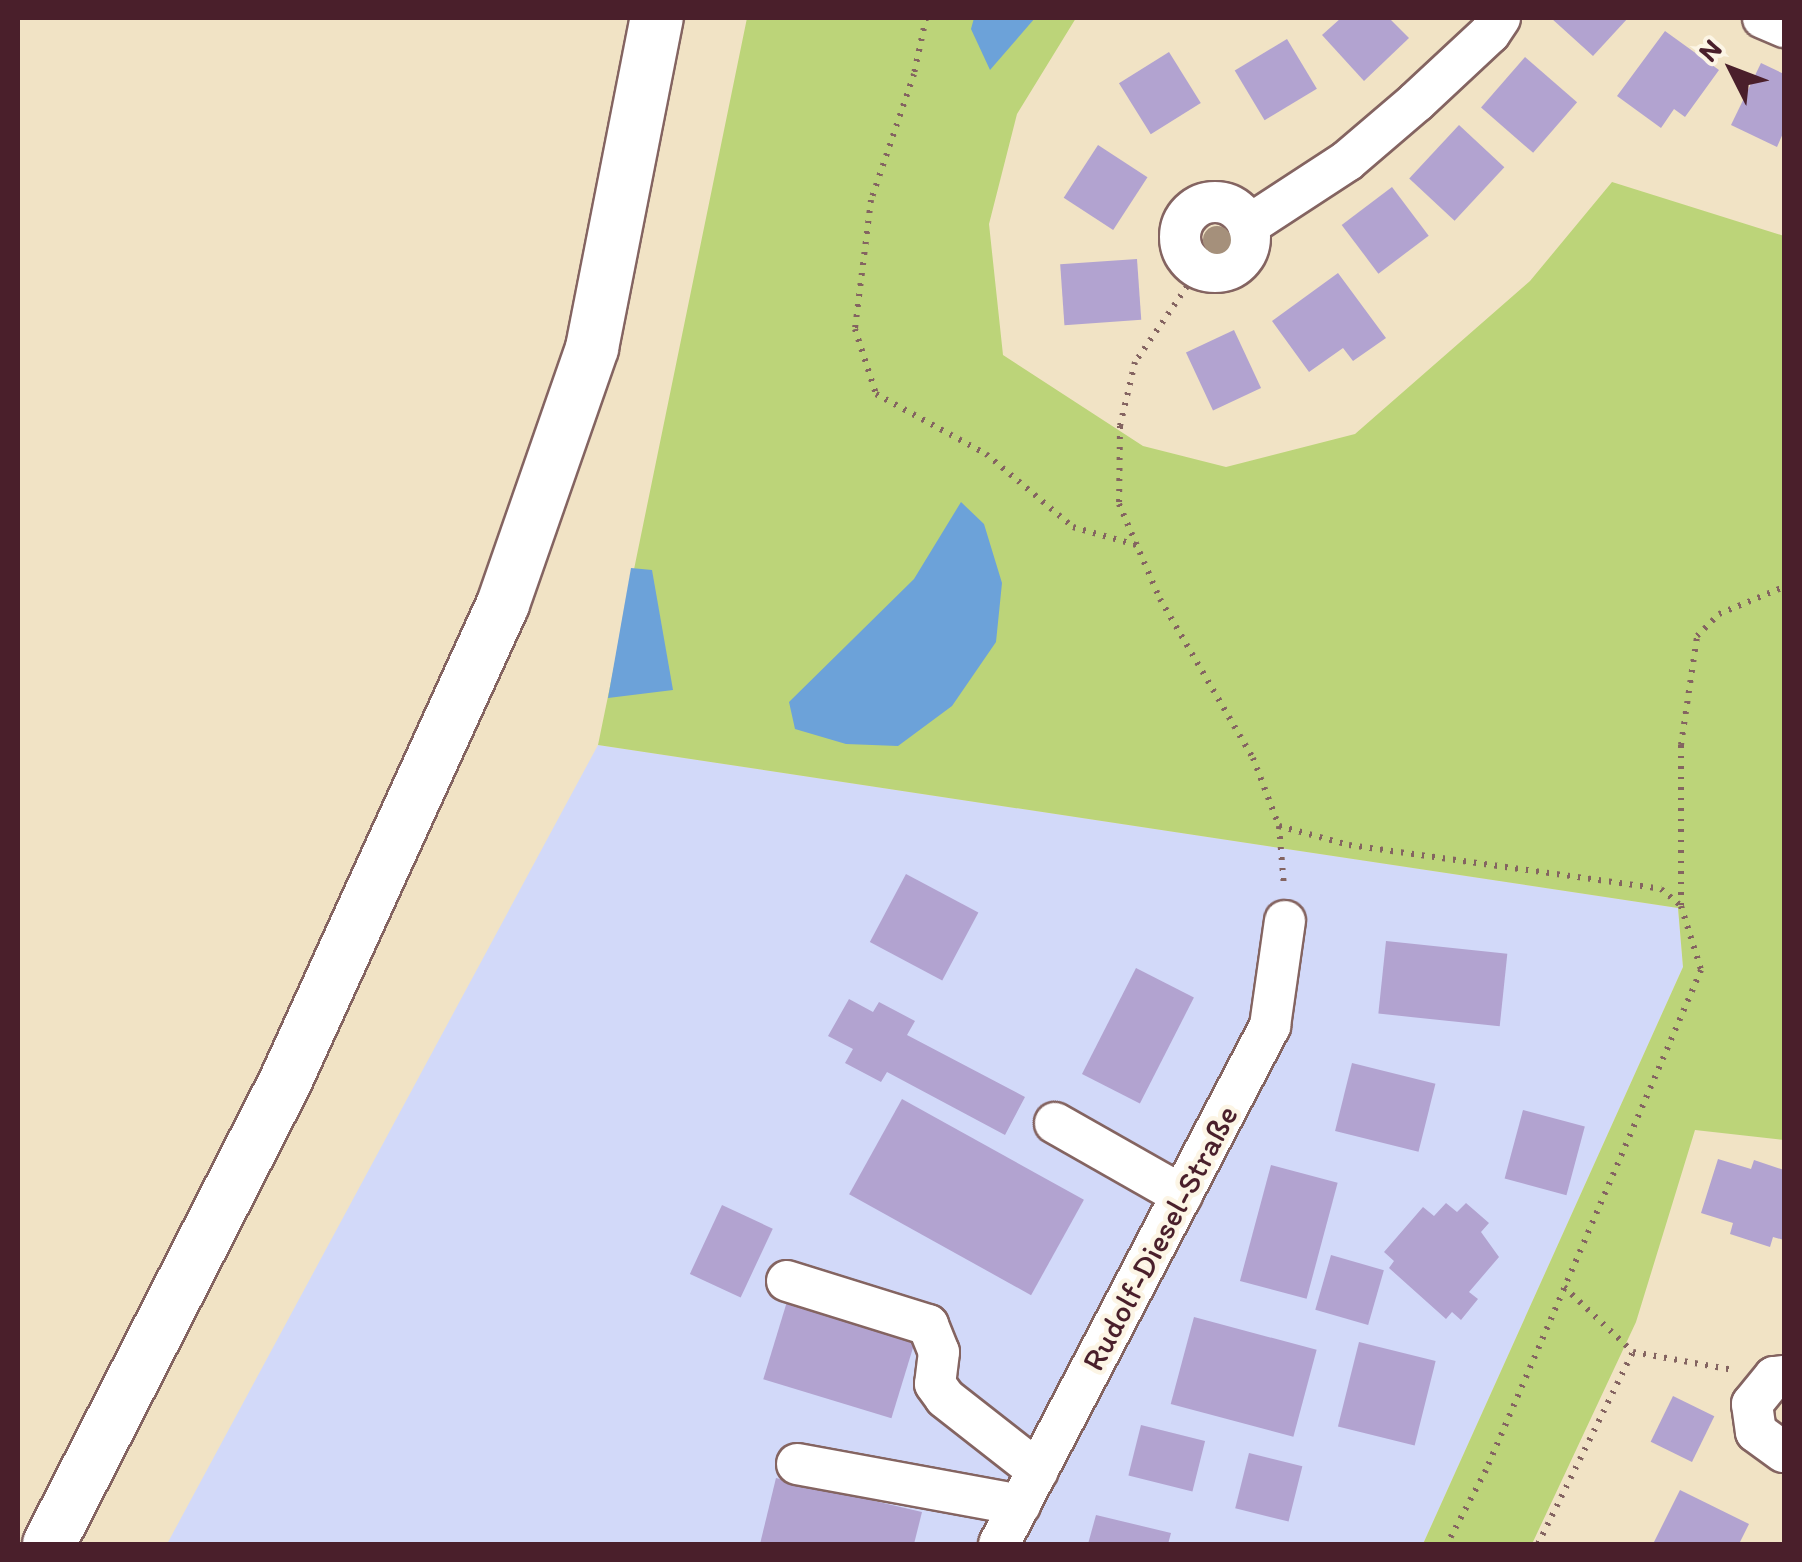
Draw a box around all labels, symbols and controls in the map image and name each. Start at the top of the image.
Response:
north arrow [1682,20,1782,120]
text: N [1691,32,1729,68]
street label: Rudolf-Diesel-Straße [1074,1099,1246,1377]

